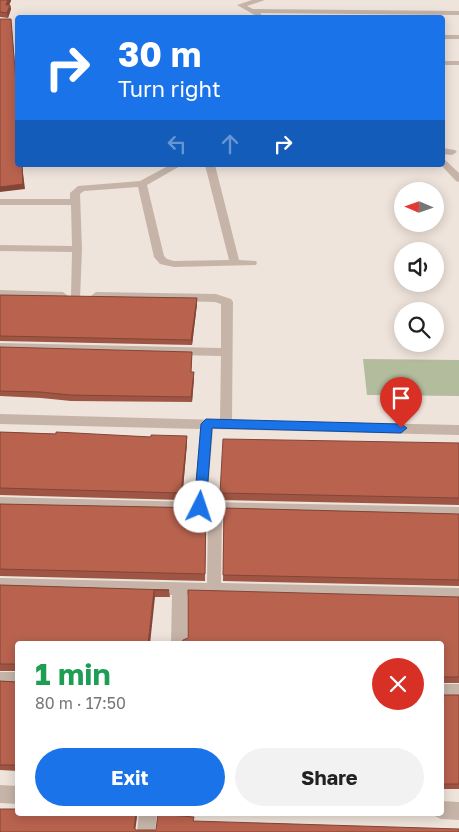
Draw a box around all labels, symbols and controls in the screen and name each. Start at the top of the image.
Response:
text: 30 m [118,33,201,75]
icon: right [35,35,100,100]
text: Turn right [118,75,221,102]
icon: left [163,130,191,158]
icon: ahead [216,130,244,158]
icon: right [269,130,297,158]
north arrow [394,182,444,232]
map controls [394,182,444,352]
button: sound [394,242,444,292]
button: search [394,302,444,352]
pin [380,377,422,428]
icon: arrive [387,384,415,412]
position arrow [173,480,225,532]
text: 1 min [35,656,111,692]
button: close [372,658,424,710]
text: 80 m · 17:50 [35,693,126,713]
button: Exit [35,748,225,806]
button: Share [235,748,424,806]

